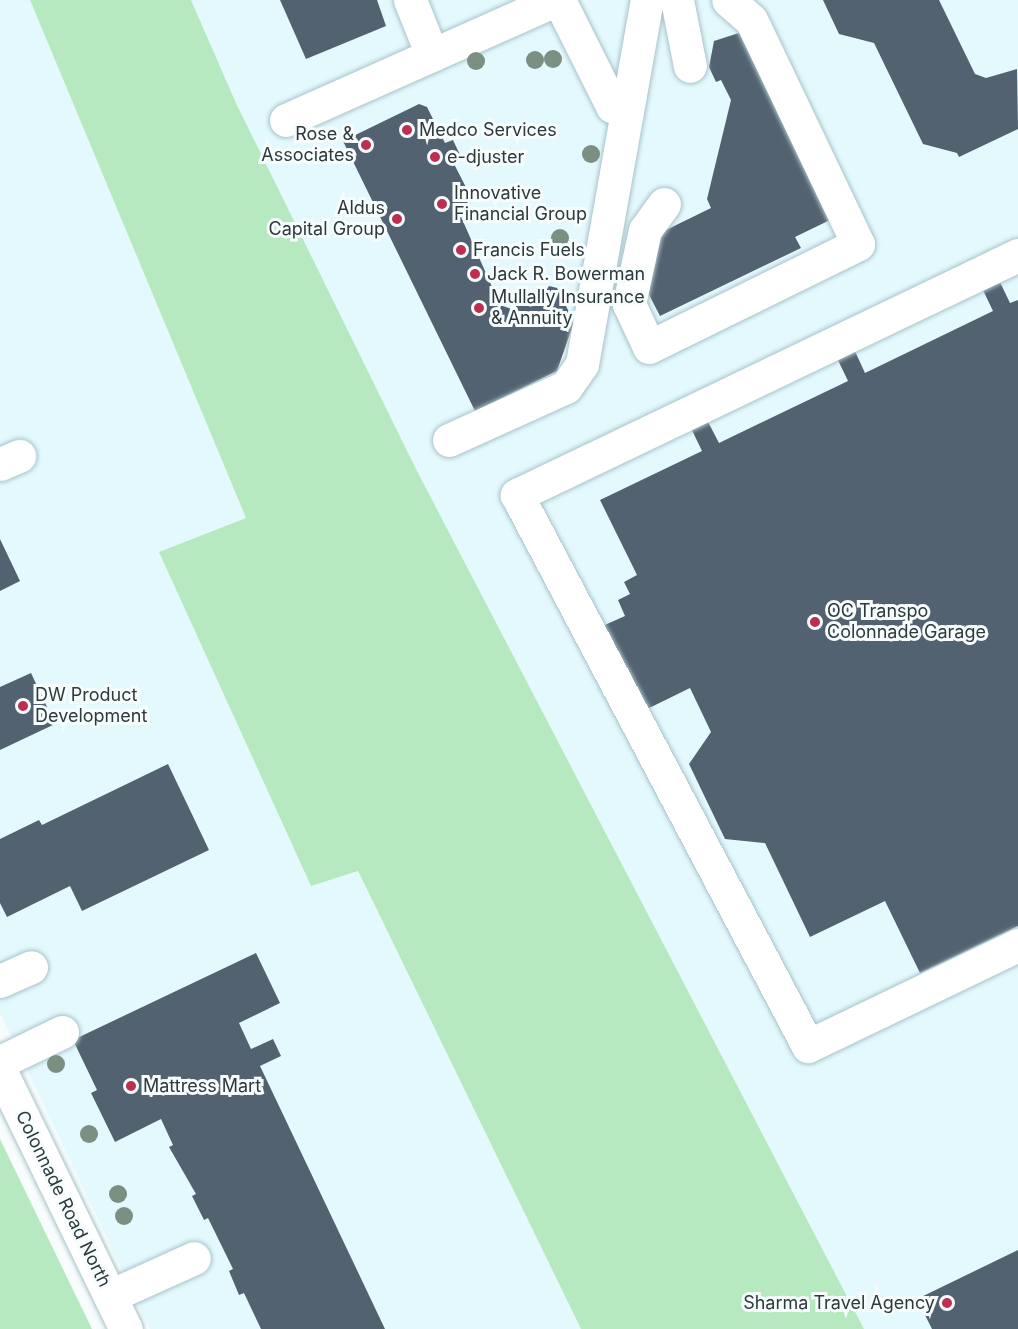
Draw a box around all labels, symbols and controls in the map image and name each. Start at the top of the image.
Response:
place label: Medco Services [419,119,557,141]
marker: Medco Services [400,123,414,137]
place label: Rose & Associates [261,124,354,166]
marker: Rose & Associates [359,138,373,152]
place label: e-djuster [447,146,524,168]
marker: e-djuster [428,150,442,164]
place label: Innovative Financial Group [454,183,587,226]
marker: Innovative Financial Group [435,197,449,211]
place label: Aldus Capital Group [268,198,385,240]
marker: Aldus Capital Group [390,212,404,226]
place label: Francis Fuels [473,239,585,261]
marker: Francis Fuels [454,243,468,257]
place label: Jack R. Bowerman [487,263,645,285]
marker: Jack R. Bowerman [468,267,482,281]
place label: Mullally Insurance & Annuity [491,287,645,330]
marker: Mullally Insurance & Annuity [472,301,486,315]
place label: OC Transpo Colonnade Garage [827,601,986,644]
marker: OC Transpo Colonnade Garage [808,615,822,629]
place label: DW Product Development [35,685,147,728]
marker: DW Product Development [16,699,30,713]
place label: Mattress Mart [143,1075,261,1097]
marker: Mattress Mart [124,1079,138,1093]
street label: Colonnade Road North [11,1107,115,1291]
place label: Sharma Travel Agency [743,1292,935,1314]
marker: Sharma Travel Agency [940,1296,954,1310]

